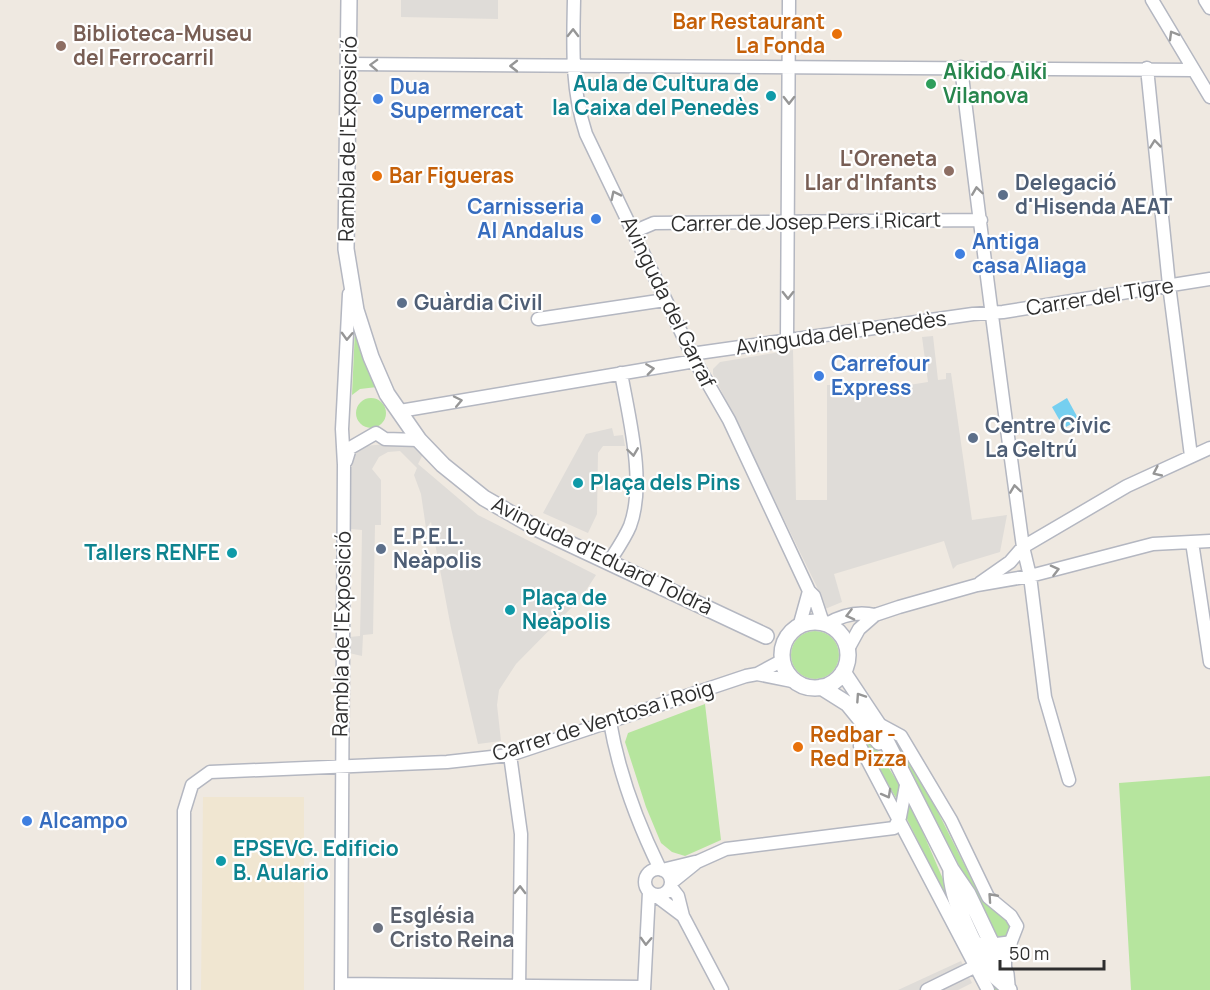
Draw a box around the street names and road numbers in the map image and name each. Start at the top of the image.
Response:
street label: Rambla de l'Exposició [331,36,363,242]
street label: Carrer de Josep Pers i Ricart [671,205,941,237]
street label: Avinguda del Garraf [615,211,723,393]
street label: Carrer del Tigre [1024,271,1176,321]
street label: Avinguda del Penedès [734,303,948,361]
street label: Avinguda d'Eduard Toldrà [487,489,718,621]
street label: Rambla de l'Exposició [325,531,357,737]
street label: Carrer de Ventosa i Roig [489,673,717,767]

